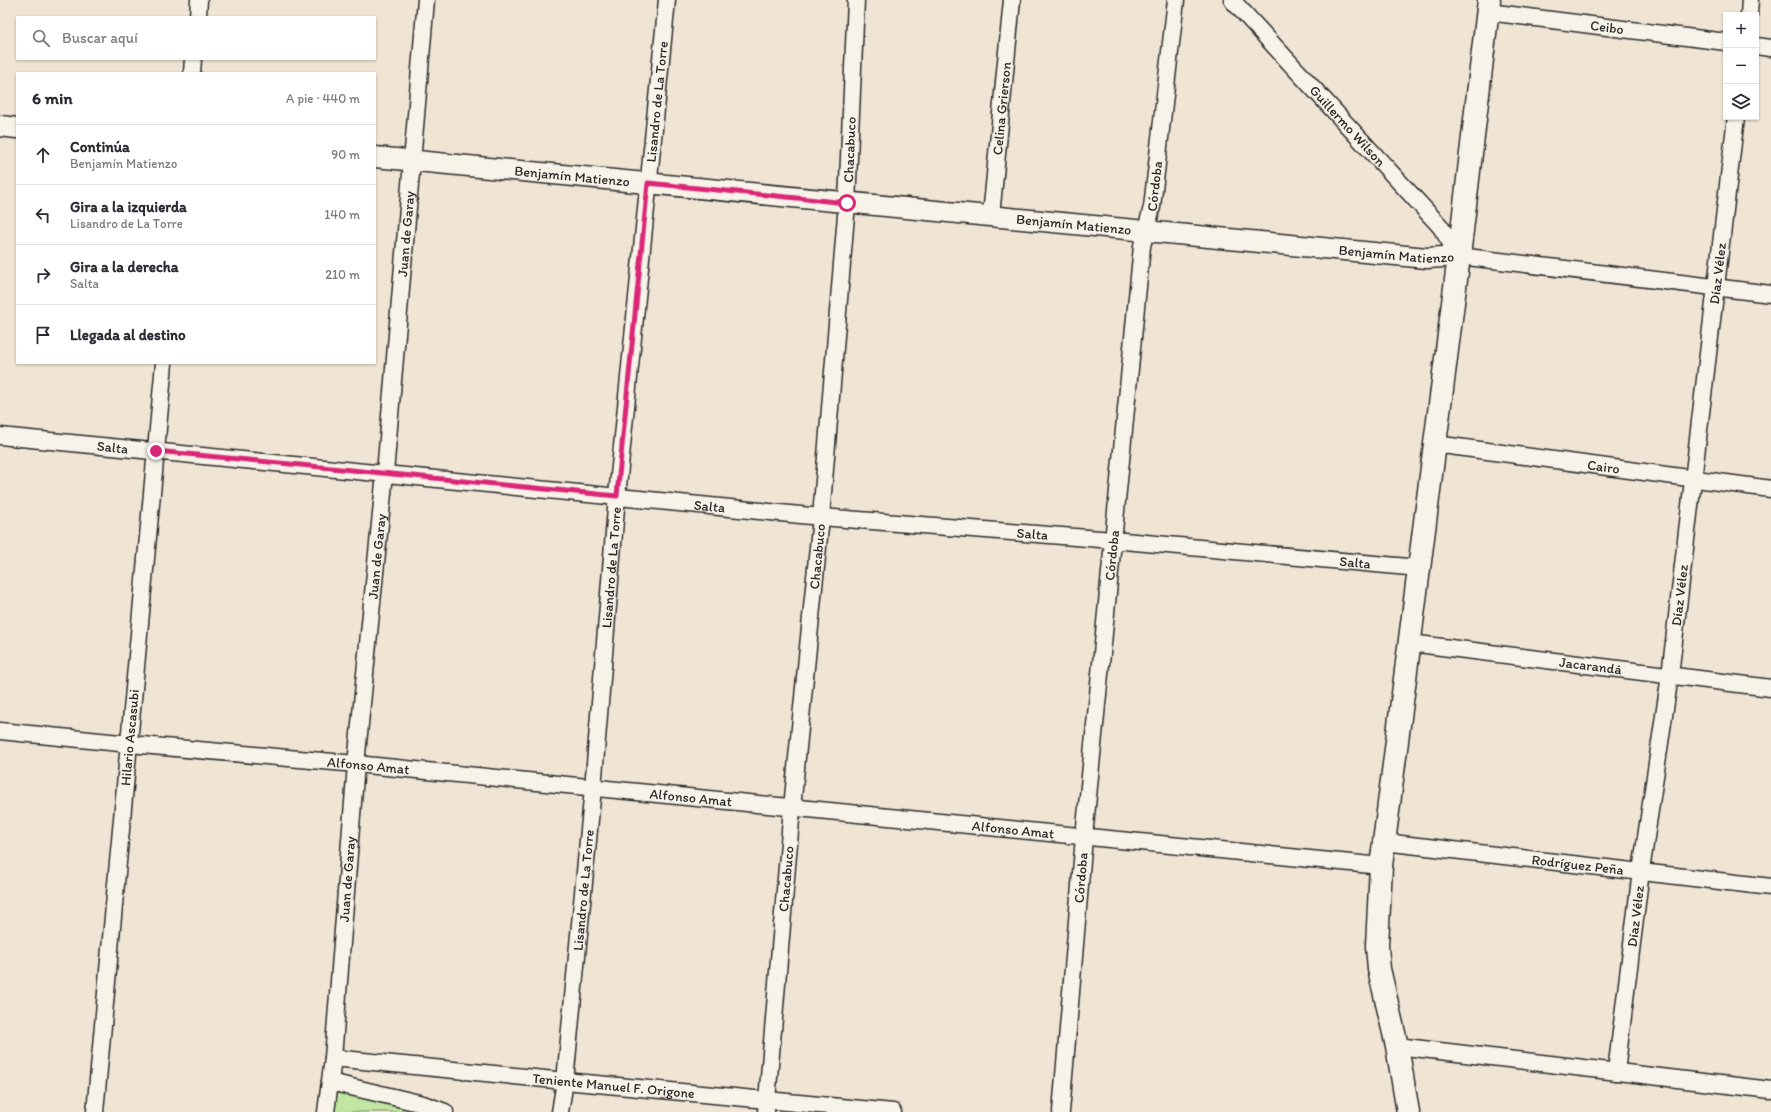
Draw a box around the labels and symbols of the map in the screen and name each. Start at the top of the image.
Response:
street label: Ceibo [1589,17,1625,38]
street label: Lisandro de La Torre [643,40,672,163]
street label: Celina Grierson [989,61,1015,156]
street label: Guillermo Wilson [1306,82,1389,170]
street label: Chacabuco [840,116,860,183]
street label: Córdoba [1144,160,1166,212]
street label: Benjamín Matienzo [514,162,631,190]
street label: Juan de Garay [394,190,418,277]
route start [838,194,856,212]
street label: Benjamín Matienzo [1015,211,1132,239]
street label: Díaz Vélez [1706,241,1730,305]
street label: Benjamín Matienzo [1338,242,1455,267]
street label: Salta [96,438,129,458]
route end [147,442,165,460]
street label: Cairo [1586,456,1621,478]
street label: Salta [693,497,726,517]
street label: Lisandro de La Torre [598,506,625,629]
street label: Juan de Garay [364,512,390,600]
street label: Chacabuco [806,523,829,590]
street label: Salta [1016,524,1049,544]
street label: Córdoba [1101,529,1123,581]
street label: Salta [1339,553,1372,573]
street label: Díaz Vélez [1668,563,1692,627]
street label: Jacarandá [1558,654,1623,678]
street label: Hilario Ascasubi [117,689,143,787]
street label: Alfonso Amat [326,753,410,778]
street label: Alfonso Amat [649,785,733,810]
street label: Alfonso Amat [971,817,1055,842]
street label: Lisandro de La Torre [569,829,598,952]
street label: Juan de Garay [336,835,359,922]
street label: Chacabuco [775,845,798,912]
street label: Rodríguez Peña [1531,851,1625,879]
street label: Córdoba [1071,852,1092,904]
street label: Díaz Vélez [1624,884,1648,948]
street label: Teniente Manuel F. Origone [532,1070,696,1102]

